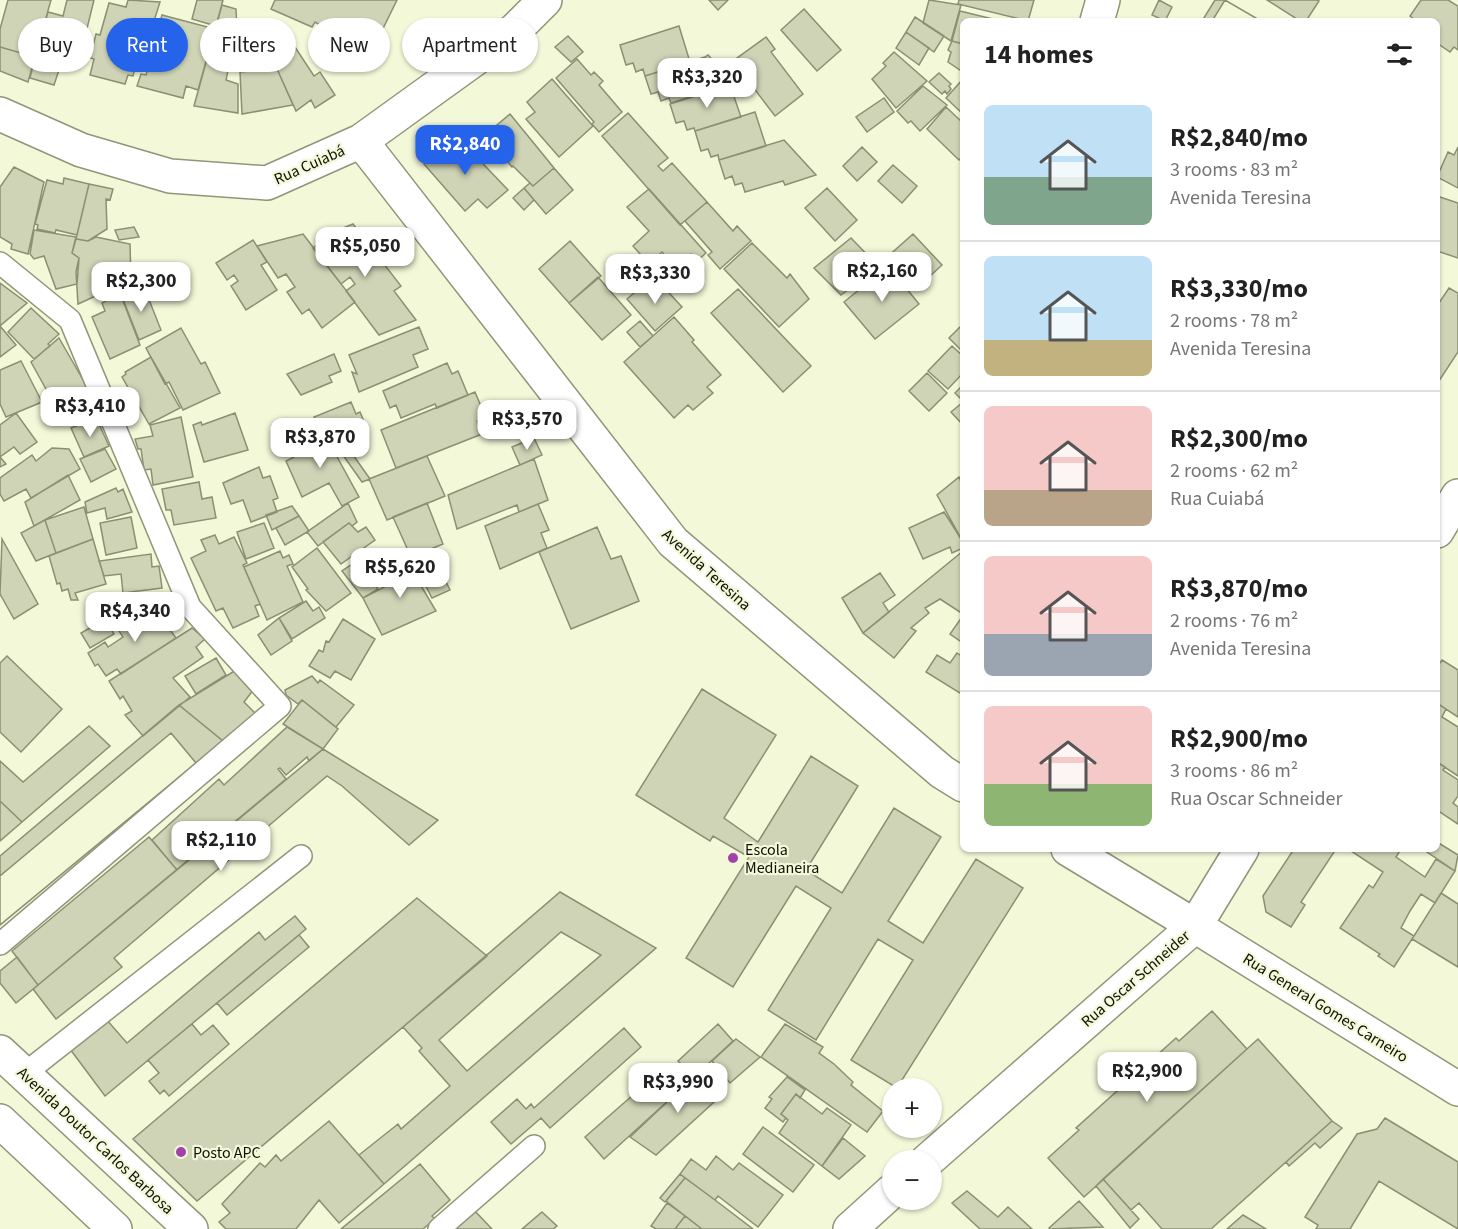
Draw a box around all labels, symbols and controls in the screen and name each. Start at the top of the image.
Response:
chip: Buy [18,18,94,72]
chip: Rent [106,18,188,72]
chip: Filters [200,18,296,72]
chip: New [308,18,390,72]
chip: Apartment [402,18,538,72]
text: 14 homes [984,36,1093,73]
icon: filters [1383,38,1416,71]
pin: R$3,320 [652,58,762,109]
text: R$3,320 [671,63,743,91]
text: R$2,840/mo [1170,119,1308,156]
pin: R$2,840 [410,125,520,176]
icon: home [1032,129,1104,201]
text: R$2,840 [429,130,501,158]
street label: Rua Cuiabá [270,140,348,190]
text: 3 rooms · 83 m² [1170,156,1298,184]
text: Avenida Teresina [1170,184,1311,212]
pin: R$5,050 [310,227,420,278]
text: R$5,050 [329,232,401,260]
pin: R$2,160 [827,252,937,303]
pin: R$3,330 [600,254,710,305]
text: R$2,160 [846,257,918,285]
text: R$3,330 [619,259,691,287]
pin: R$2,300 [86,262,196,313]
text: R$2,300 [105,267,177,295]
text: R$3,330/mo [1170,270,1308,307]
icon: home [1032,280,1104,352]
text: 2 rooms · 78 m² [1170,307,1298,335]
text: Avenida Teresina [1170,335,1311,363]
pin: R$3,410 [35,387,145,438]
text: R$3,410 [54,392,126,420]
pin: R$3,570 [472,400,582,451]
text: R$3,570 [491,405,563,433]
pin: R$3,870 [265,418,375,469]
text: R$2,300/mo [1170,420,1308,457]
text: R$3,870 [284,423,356,451]
icon: home [1032,430,1104,502]
text: 2 rooms · 62 m² [1170,457,1298,485]
text: Rua Cuiabá [1170,485,1264,513]
street label: Avenida Teresina [657,524,756,616]
pin: R$5,620 [345,548,455,599]
text: R$5,620 [364,553,436,581]
text: R$3,870/mo [1170,570,1308,607]
icon: home [1032,580,1104,652]
pin: R$4,340 [80,592,190,643]
text: R$4,340 [99,597,171,625]
text: 2 rooms · 76 m² [1170,607,1298,635]
text: Avenida Teresina [1170,635,1311,663]
text: R$2,900/mo [1170,720,1308,757]
icon: home [1032,730,1104,802]
text: 3 rooms · 86 m² [1170,757,1298,785]
text: Rua Oscar Schneider [1170,785,1342,813]
pin: R$2,110 [166,821,276,872]
text: R$2,110 [185,826,257,854]
place label: Escola Medianeira [745,839,819,879]
marker: Escola Medianeira [726,851,740,865]
street label: Rua Oscar Schneider [1076,925,1195,1032]
street label: Rua General Gomes Carneiro [1239,948,1412,1068]
pin: R$2,900 [1092,1052,1202,1103]
text: R$2,900 [1111,1057,1183,1085]
street label: Avenida Doutor Carlos Barbosa [12,1062,179,1219]
pin: R$3,990 [623,1063,733,1114]
text: R$3,990 [642,1068,714,1096]
map controls [882,1078,942,1210]
button: + [882,1078,942,1138]
place label: Posto APC [193,1142,261,1164]
marker: Posto APC [174,1145,188,1159]
button: − [882,1150,942,1210]

